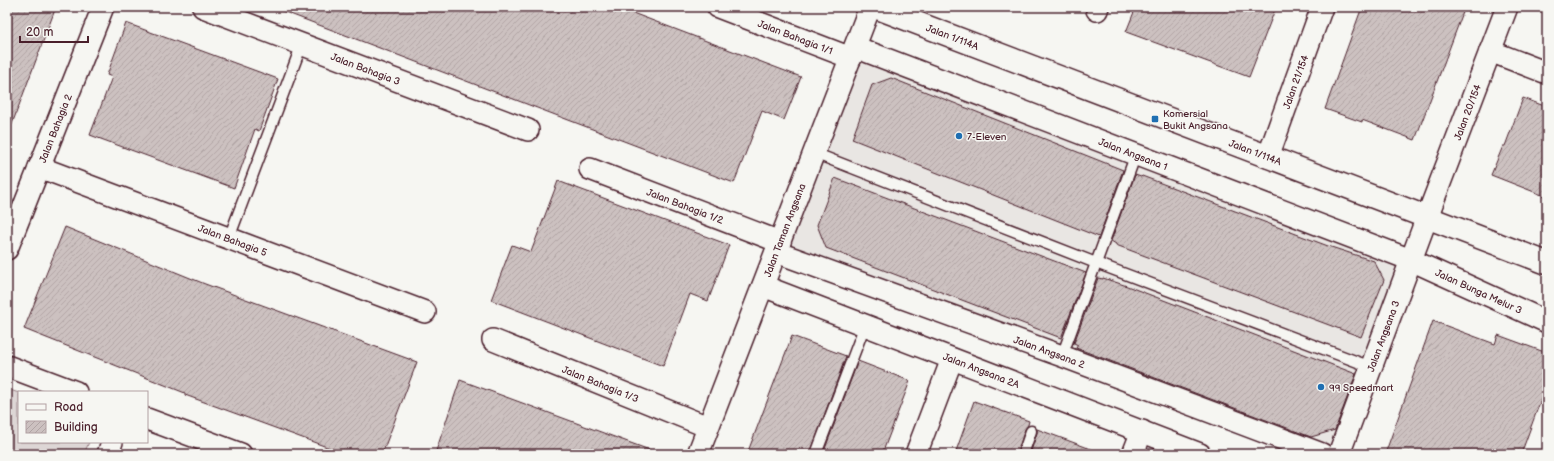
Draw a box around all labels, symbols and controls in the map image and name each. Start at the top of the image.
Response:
scale bar [20,18,88,44]
street label: Jalan Bahagia 1/1 [756,18,834,58]
street label: Jalan 1/114A [924,22,981,53]
text: 20 m [26,25,53,40]
street label: Jalan Bahagia 3 [329,51,402,88]
street label: Jalan 21/154 [1281,53,1311,111]
street label: Jalan 20/154 [1452,83,1484,142]
street label: Jalan Bahagia 2 [37,92,75,165]
place label: Komersial Bukit Angsana [1163,108,1228,132]
marker: Komersial Bukit Angsana [1150,114,1160,124]
marker: 7-Eleven [954,131,964,141]
place label: 7-Eleven [967,131,1007,143]
street label: Jalan Angsana 1 [1097,136,1169,173]
street label: Jalan 1/114A [1227,137,1284,169]
street label: Jalan Taman Angsana [762,182,809,279]
street label: Jalan Bahagia 1/2 [645,186,725,227]
street label: Jalan Bahagia 5 [196,222,269,259]
street label: Jalan Bunga Melur 3 [1433,267,1524,317]
street label: Jalan Angsana 3 [1365,299,1403,374]
street label: Jalan Angsana 2 [1012,334,1086,371]
street label: Jalan Angsana 2A [941,351,1022,391]
street label: Jalan Bahagia 1/3 [560,364,640,405]
marker: 99 Speedmart [1316,382,1326,392]
place label: 99 Speedmart [1329,382,1393,394]
legend [18,391,148,443]
text: Road [54,400,83,415]
text: Building [54,420,98,435]

